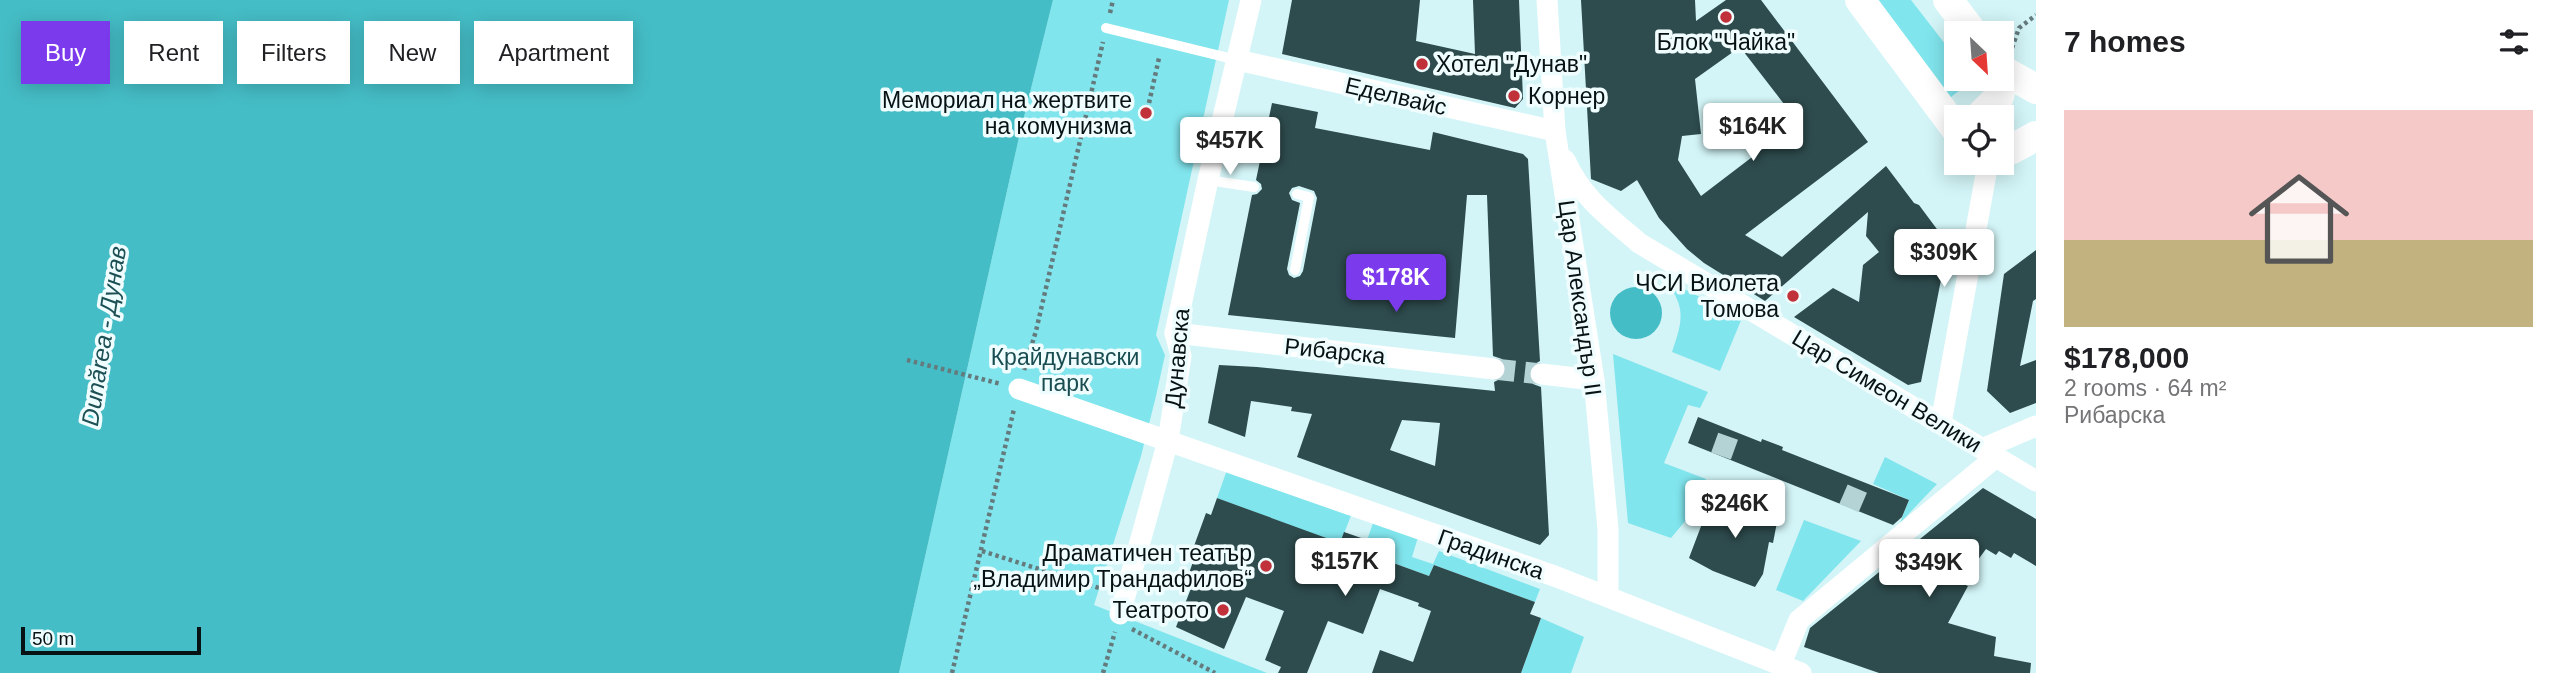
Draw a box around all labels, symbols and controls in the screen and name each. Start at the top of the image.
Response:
marker: Блок "Чайка" [1718,9,1734,25]
chip: Buy [21,21,110,84]
chip: Rent [124,21,223,84]
chip: Filters [237,21,350,84]
chip: New [364,21,460,84]
chip: Apartment [474,21,633,84]
north arrow [1944,21,2014,91]
map controls [1944,21,2014,175]
icon: filters [2495,23,2533,61]
text: 7 homes [2064,25,2186,58]
place label: Блок "Чайка" [1657,29,1795,55]
place label: Хотел "Дунав" [1436,51,1587,77]
marker: Хотел "Дунав" [1414,56,1430,72]
street label: Еделвайс [1343,72,1449,120]
place label: Корнер [1528,83,1605,109]
place label: Мемориал на жертвите на комунизма [882,87,1132,139]
marker: Корнер [1506,88,1522,104]
pin: $164K [1704,104,1802,163]
marker: Мемориал на жертвите на комунизма [1138,105,1154,121]
button: locate [1944,105,2014,175]
text: $164K [1719,113,1787,139]
pin: $457K [1181,118,1279,177]
text: $457K [1196,127,1264,153]
icon: home [2236,156,2362,282]
street label: Цар Александър II [1553,198,1607,398]
pin: $309K [1895,230,1993,289]
text: $309K [1910,239,1978,265]
water label: Dunărea - Дунав [76,244,131,428]
pin: $178K [1347,254,1445,314]
text: $178K [1362,264,1430,290]
place label: ЧСИ Виолета Томова [1635,270,1779,322]
marker: ЧСИ Виолета Томова [1785,288,1801,304]
street label: Дунавска [1160,307,1194,409]
street label: Цар Симеон Велики [1788,324,1986,458]
street label: Рибарска [1283,333,1387,369]
text: $178,000 [2064,341,2189,374]
park label: Крайдунавски парк [991,344,1139,396]
text: 2 rooms · 64 m² [2064,375,2226,401]
text: Рибарска [2064,402,2165,428]
pin: $246K [1686,480,1784,540]
text: $246K [1701,490,1769,516]
street label: Градинска [1434,524,1548,584]
pin: $157K [1296,538,1394,598]
place label: Драматичен театър „Владимир Трандафилов“ [973,540,1252,592]
pin: $349K [1880,540,1978,599]
text: $157K [1311,548,1379,574]
text: $349K [1895,549,1963,575]
marker: Драматичен театър „Владимир Трандафилов“ [1258,558,1274,574]
place label: Театрото [1112,597,1209,623]
marker: Театрото [1215,602,1231,618]
scale bar [21,624,201,656]
text: 50 m [32,628,74,649]

